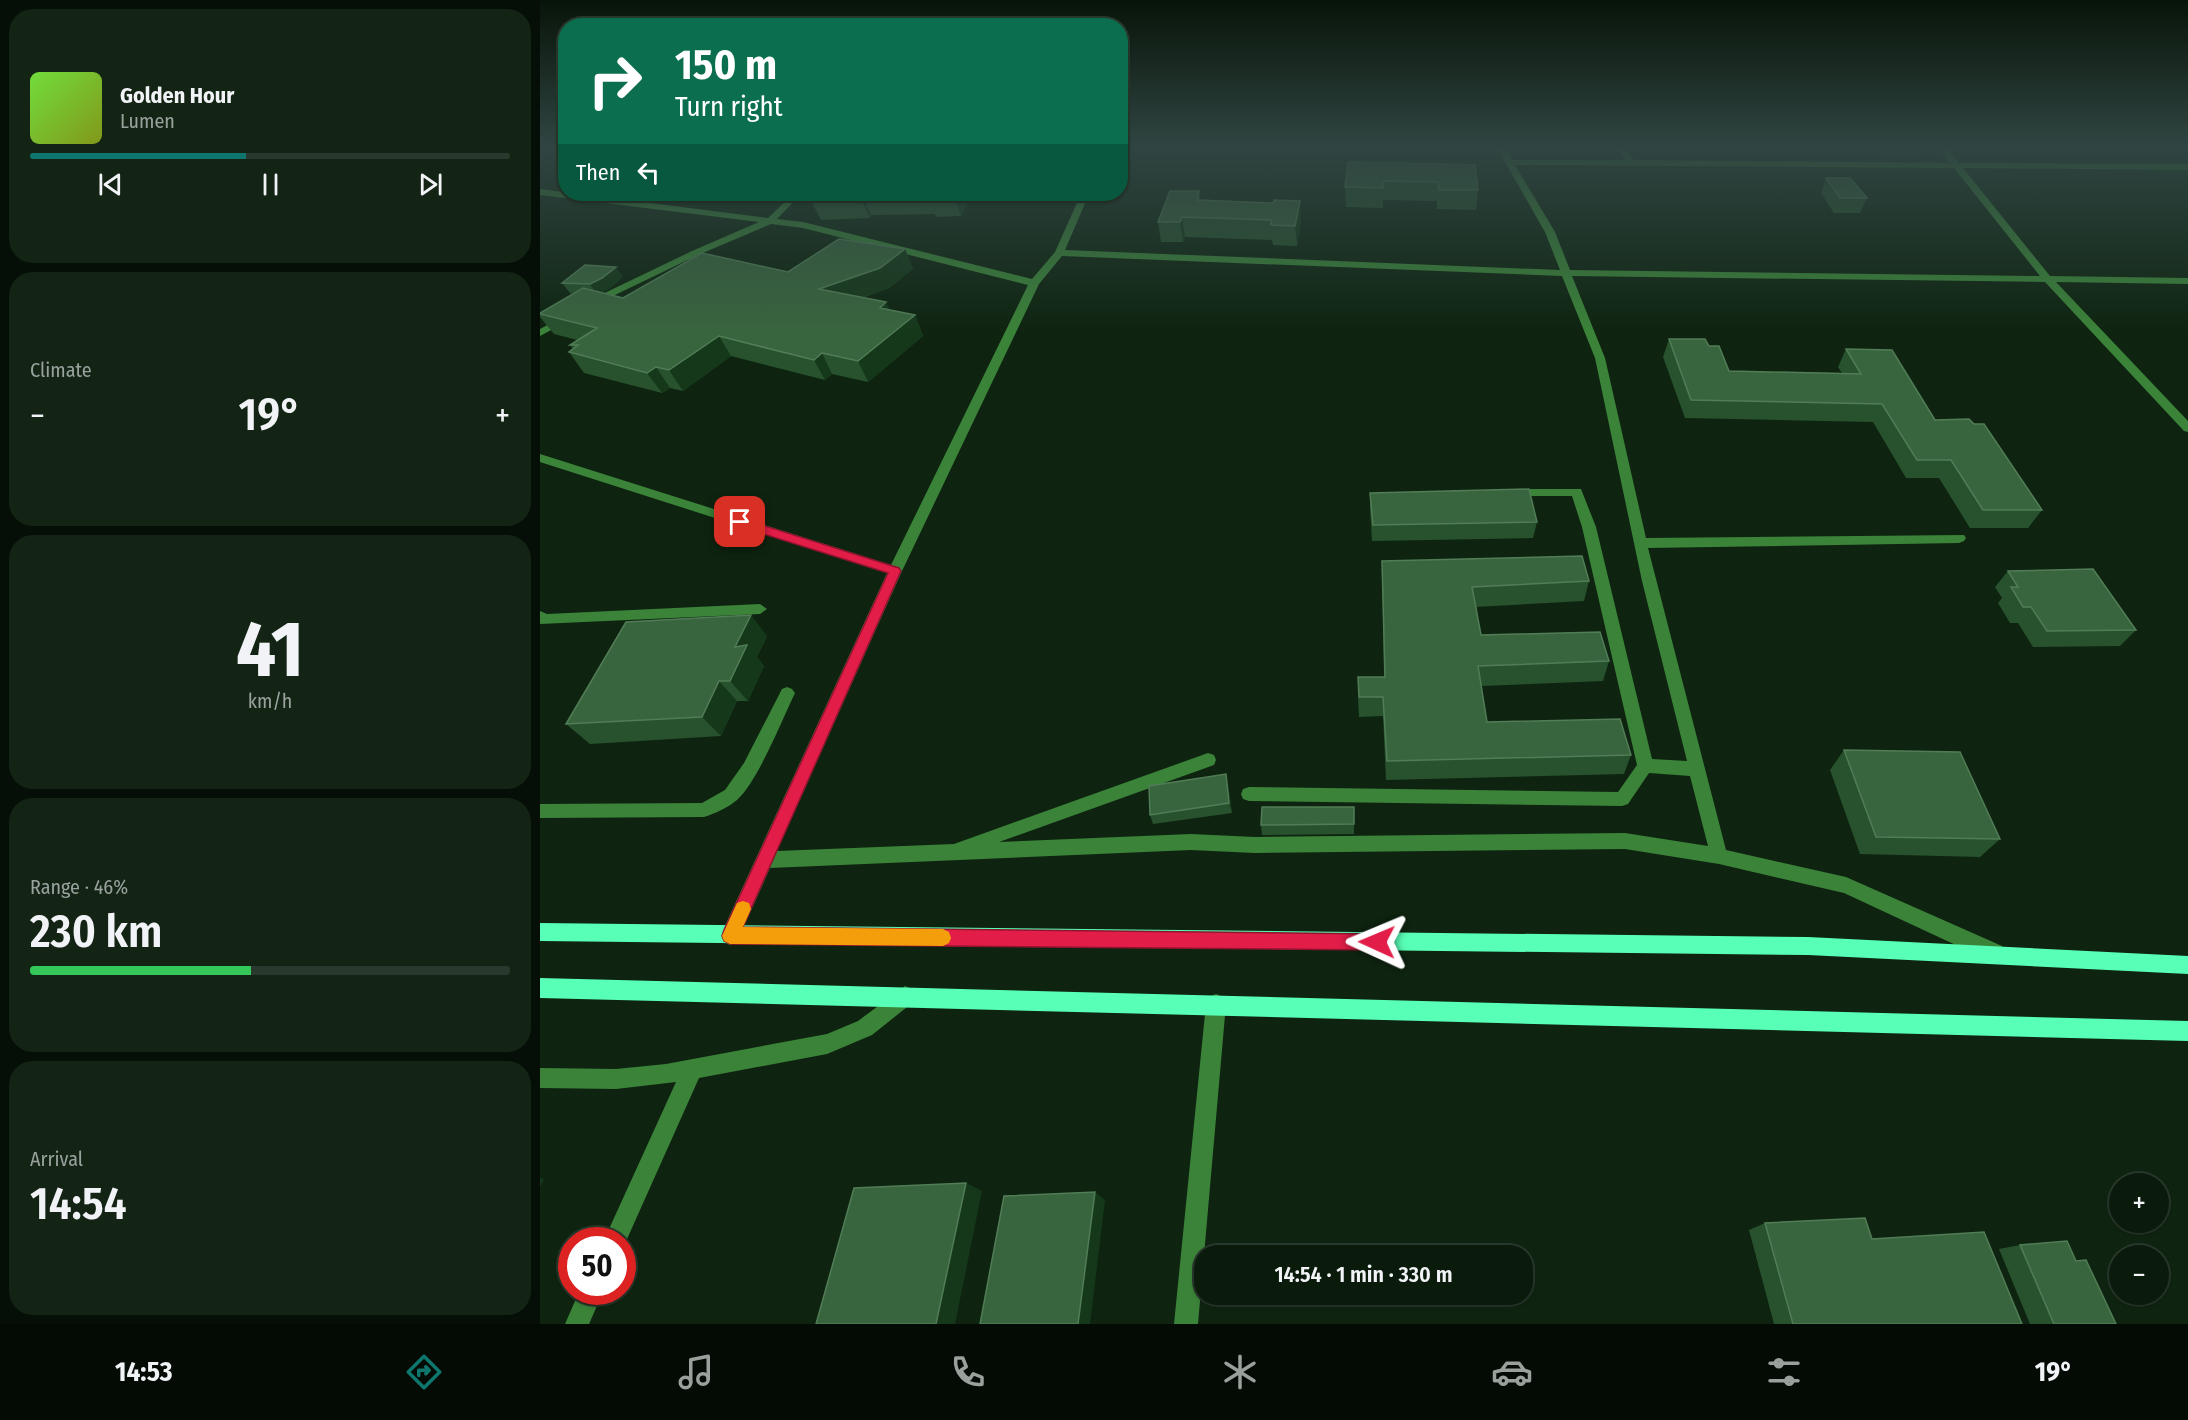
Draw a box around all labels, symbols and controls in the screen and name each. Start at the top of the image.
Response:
text: 150 m [675,40,777,90]
icon: right [576,42,654,120]
text: Golden Hour [120,82,234,109]
text: Turn right [675,91,783,123]
text: Lumen [120,109,175,133]
icon: left [632,156,665,189]
text: Then [576,159,620,186]
icon: previous [94,168,127,201]
icon: pause [254,168,287,201]
icon: next [414,168,447,201]
text: Climate [30,358,92,382]
text: 19° [239,388,301,442]
text: − [30,396,45,436]
text: + [495,396,510,436]
pin [714,496,765,547]
icon: arrive [723,505,756,538]
text: 41 [236,603,304,697]
text: km/h [248,689,292,713]
text: Range · 46% [30,875,128,899]
text: 230 km [30,905,162,959]
position arrow [1345,910,1409,974]
text: Arrival [30,1147,83,1171]
map controls [2109,1173,2169,1305]
button: + [2109,1173,2169,1233]
text: 14:54 [30,1177,127,1231]
speed limit sign: 50 [558,1227,636,1305]
button: − [2109,1245,2169,1305]
text: 14:54 · 1 min · 330 m [1274,1261,1453,1288]
icon: directions [403,1351,445,1393]
icon: music [675,1351,717,1393]
icon: phone [947,1351,989,1393]
icon: climate [1219,1351,1261,1393]
icon: car [1491,1351,1533,1393]
icon: filters [1763,1351,1805,1393]
text: 14:53 [115,1356,173,1388]
text: 19° [2035,1356,2073,1388]

